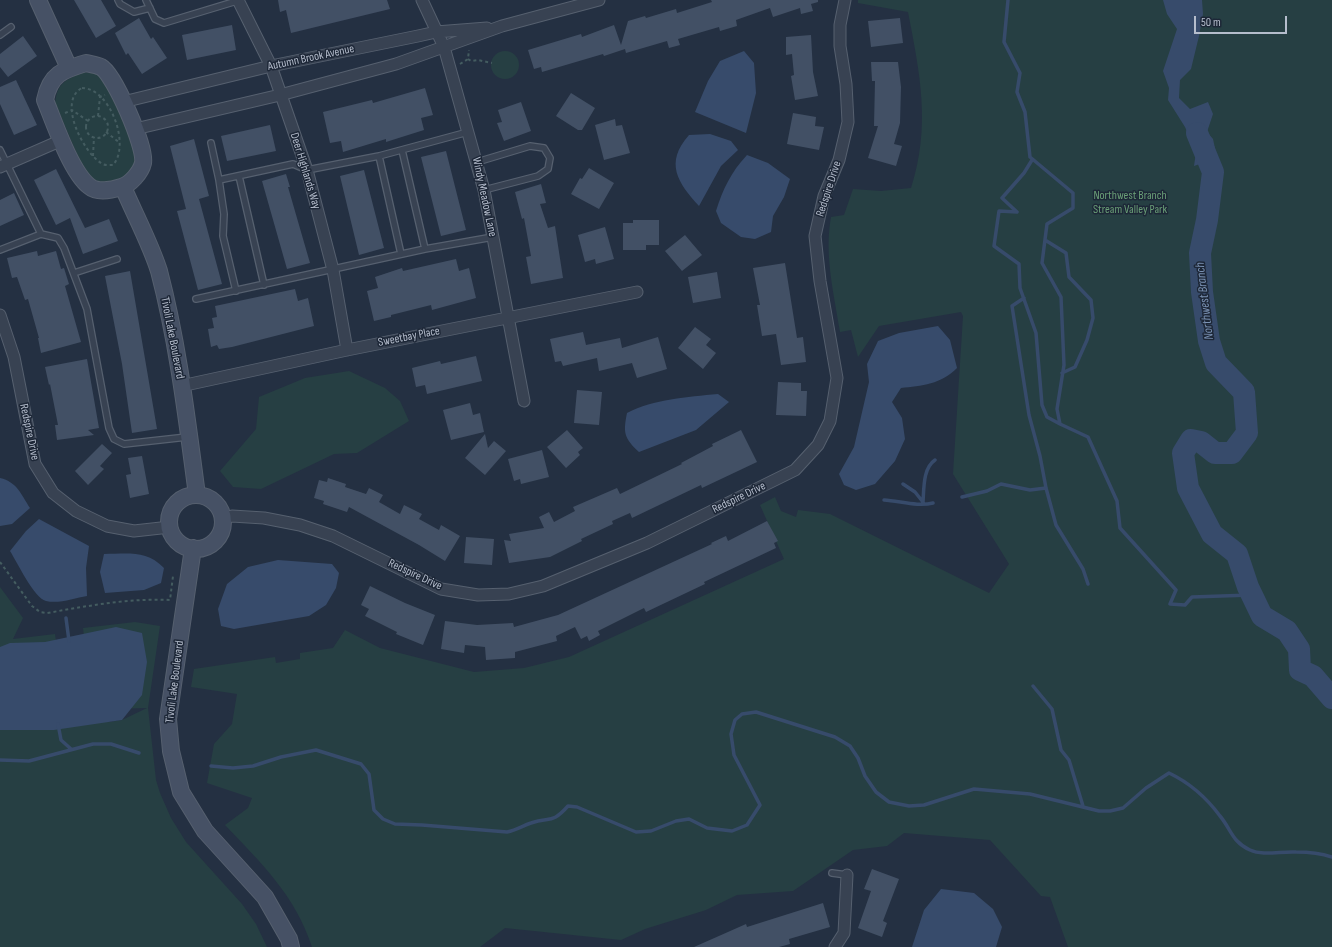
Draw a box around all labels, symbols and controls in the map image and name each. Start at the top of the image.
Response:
scale bar [1196,8,1289,34]
text: 50 m [1201,15,1221,30]
street label: Autumn Brook Avenue [266,42,356,74]
street label: Deer Highlands Way [287,131,323,211]
street label: Windy Meadow Lane [469,156,499,238]
street label: Redspire Drive [813,159,845,219]
park label: Northwest Branch Stream Valley Park [1093,189,1167,217]
water label: Northwest Branch [1193,261,1217,341]
street label: Tivoli Lake Boulevard [157,296,187,380]
street label: Sweetbay Place [377,324,441,350]
street label: Redspire Drive [16,402,42,462]
street label: Redspire Drive [710,479,768,517]
street label: Redspire Drive [386,556,444,594]
street label: Tivoli Lake Boulevard [163,640,187,724]

